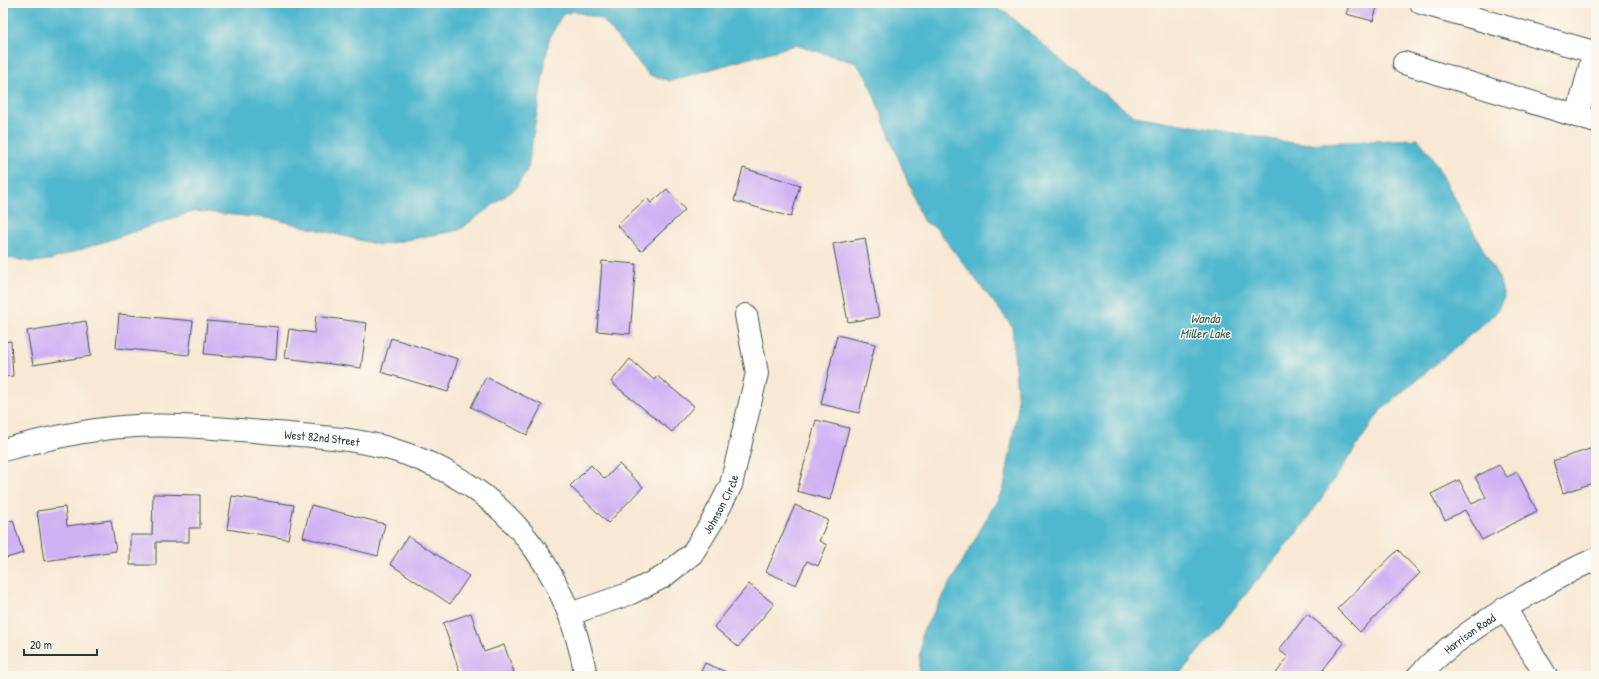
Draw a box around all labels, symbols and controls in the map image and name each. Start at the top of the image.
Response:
water label: Wanda Miller Lake [1180,309,1231,342]
street label: West 82nd Street [284,425,362,450]
street label: Johnson Circle [698,473,742,537]
street label: Harrison Road [1440,609,1499,657]
scale bar [24,631,97,657]
text: 20 m [30,636,52,653]

